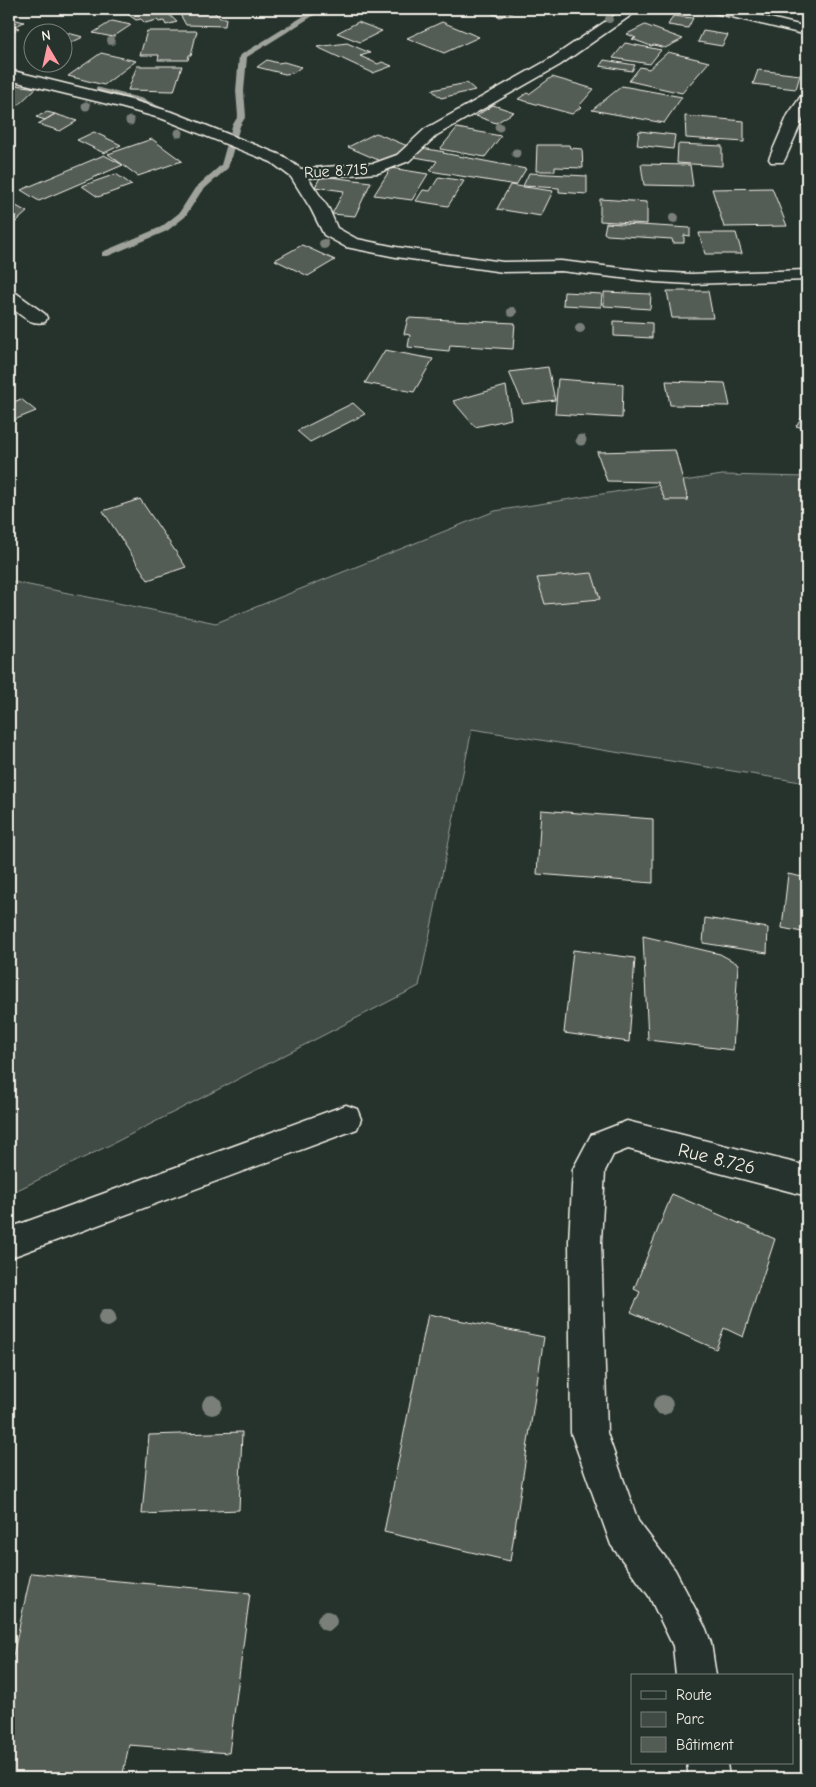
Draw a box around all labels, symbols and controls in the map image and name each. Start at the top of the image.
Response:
north arrow [22,22,72,72]
text: N [40,27,52,45]
street label: Rue 8.715 [303,160,369,182]
street label: Rue 8.726 [676,1139,758,1179]
legend [631,1674,794,1764]
text: Route [676,1686,712,1704]
text: Parc [676,1710,704,1728]
text: Bâtiment [676,1736,734,1754]

